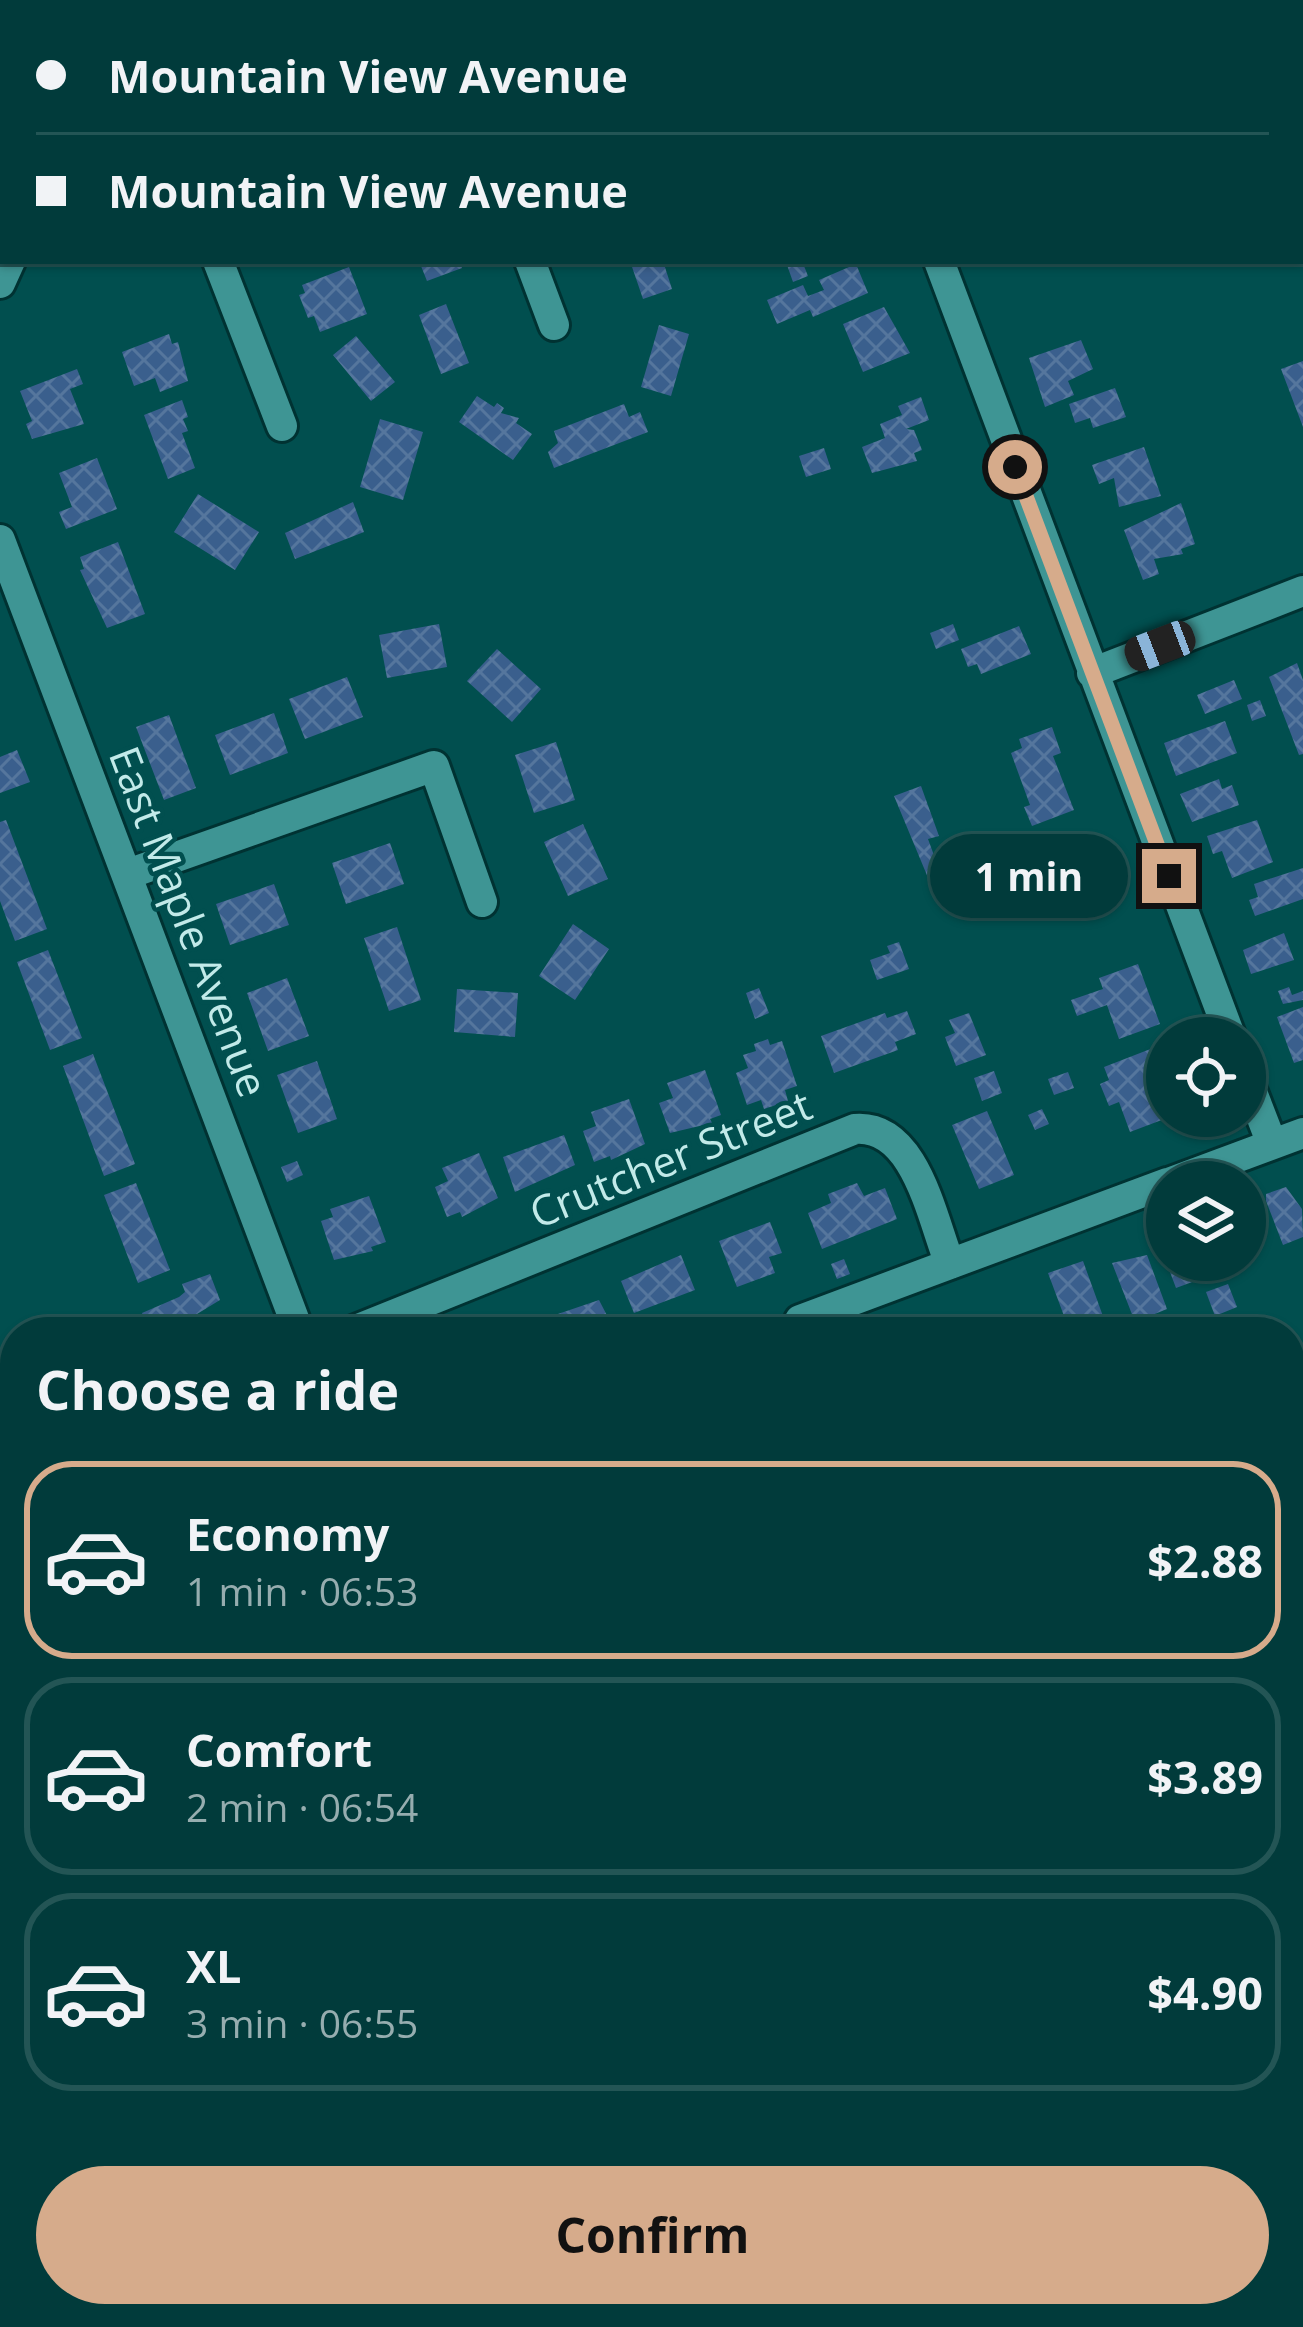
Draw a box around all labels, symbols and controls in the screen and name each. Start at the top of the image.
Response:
text: Mountain View Avenue [108,45,628,106]
text: Mountain View Avenue [108,160,628,221]
route start [988,440,1042,494]
car [1120,616,1200,676]
street label: East Maple Avenue [97,738,283,1104]
callout: 1 min [929,834,1127,918]
text: 1 min [975,849,1083,902]
route end [1142,849,1196,903]
map controls [1146,1017,1266,1281]
button: locate [1146,1017,1266,1137]
street label: Crutcher Street [521,1076,819,1240]
button: layers [1146,1161,1266,1281]
text: Choose a ride [36,1352,399,1426]
text: Economy [186,1503,389,1564]
icon: car [42,1506,150,1614]
text: $2.88 [1147,1530,1263,1591]
text: 1 min · 06:53 [186,1564,418,1617]
text: Comfort [186,1719,372,1780]
icon: car [42,1722,150,1830]
text: $3.89 [1147,1746,1263,1807]
text: 2 min · 06:54 [186,1780,418,1833]
text: XL [186,1935,241,1996]
icon: car [42,1938,150,2046]
text: $4.90 [1147,1962,1263,2023]
text: 3 min · 06:55 [186,1996,418,2049]
button: Confirm [36,2166,1269,2304]

